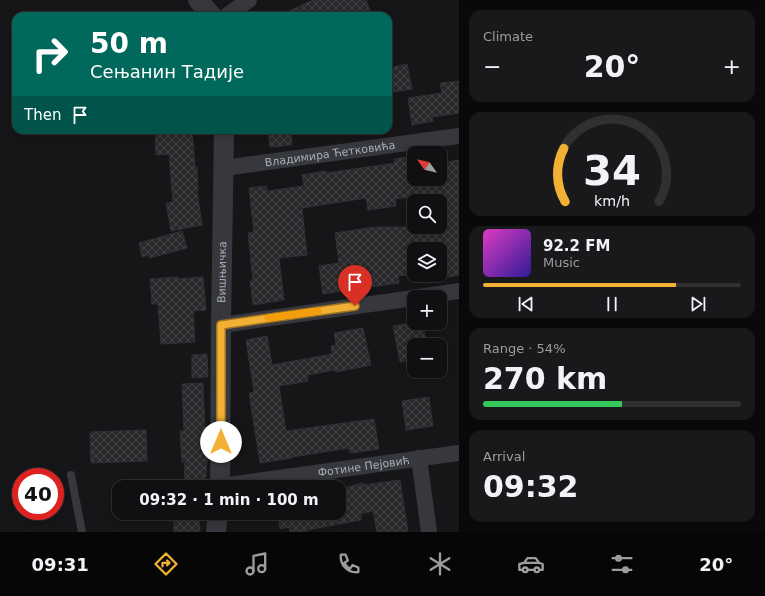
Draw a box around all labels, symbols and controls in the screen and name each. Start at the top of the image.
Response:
text: 50 m [90,27,168,60]
icon: right [24,28,76,80]
text: Climate [483,29,533,44]
text: 20° [584,49,640,84]
text: − [483,54,501,79]
text: + [723,54,741,79]
text: Сењанин Тадије [90,61,244,82]
icon: arrive [69,104,91,126]
text: Then [24,106,61,124]
street label: Владимира Ћетковића [264,138,396,169]
north arrow [407,146,447,186]
map controls [407,146,447,378]
text: 34 [583,146,641,195]
text: km/h [594,193,630,209]
button: search [407,194,447,234]
text: 92.2 FM [543,237,610,255]
street label: Вишњичка [215,241,229,303]
button: layers [407,242,447,282]
text: Music [543,255,580,270]
pin [338,265,372,306]
icon: arrive [344,271,366,293]
button: + [407,290,447,330]
icon: previous [515,293,537,315]
icon: pause [601,293,623,315]
icon: next [687,293,709,315]
button: − [407,338,447,378]
text: Range · 54% [483,341,566,356]
text: 270 km [483,361,607,396]
position arrow [200,421,242,463]
text: Arrival [483,449,525,464]
street label: Фотине Пејовић [317,453,411,479]
speed limit sign: 40 [12,468,64,520]
text: 09:32 [483,469,579,504]
text: 09:32 · 1 min · 100 m [139,491,319,509]
icon: directions [152,550,180,578]
icon: music [243,550,271,578]
icon: phone [335,550,363,578]
icon: climate [426,550,454,578]
icon: car [517,550,545,578]
icon: filters [608,550,636,578]
text: 09:31 [32,554,89,575]
text: 20° [699,554,733,575]

